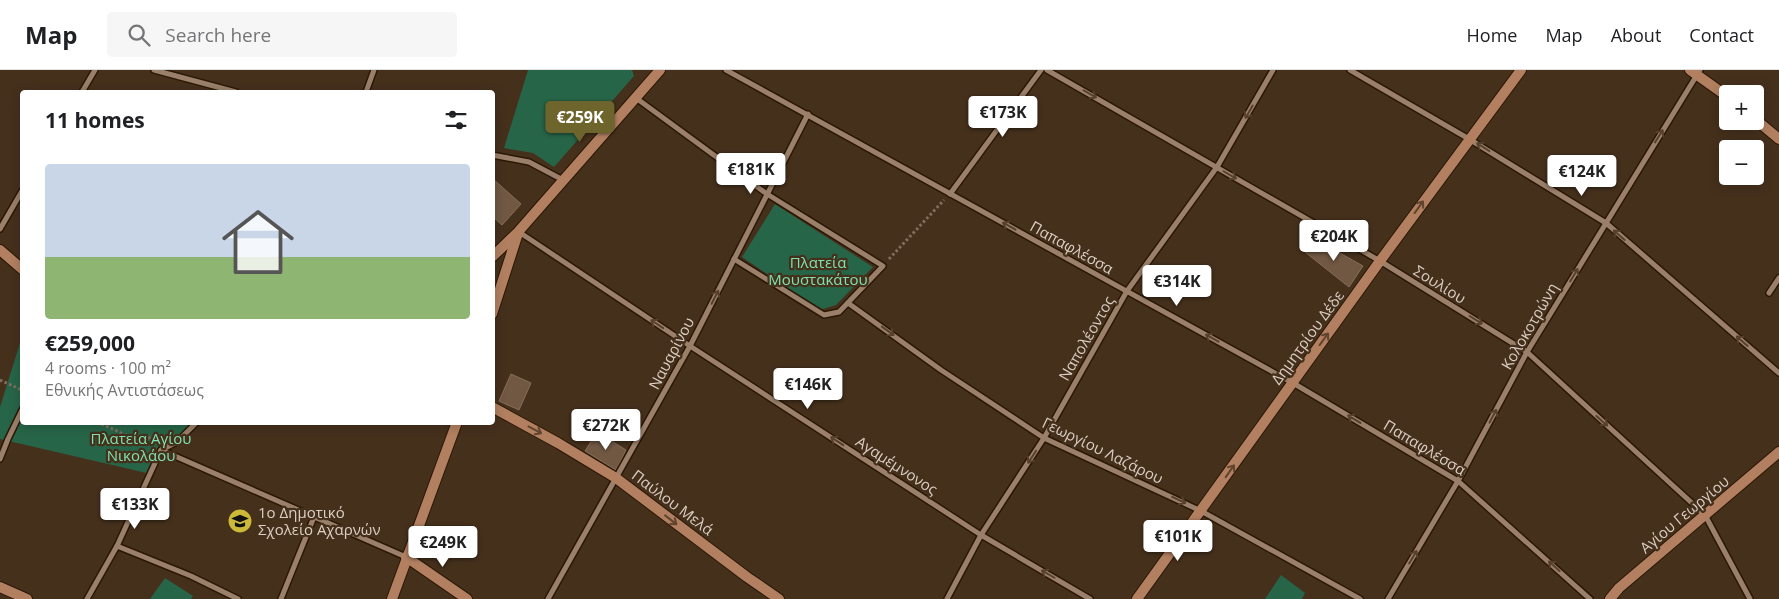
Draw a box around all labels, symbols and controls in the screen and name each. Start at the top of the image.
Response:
search box [107,12,457,57]
text: Map [25,18,77,51]
icon: search [125,21,153,49]
text: Search here [165,22,271,48]
text: Home [1467,23,1517,47]
text: Map [1545,23,1583,47]
text: About [1611,23,1661,47]
text: Contact [1689,23,1754,47]
map controls [1719,85,1764,185]
button: + [1719,85,1764,130]
one-way arrow [1082,90,1096,100]
pin: €173K [968,96,1038,138]
pin: €259K [545,100,615,143]
text: €173K [979,101,1027,123]
one-way arrow [1243,105,1253,119]
text: 11 homes [45,106,145,134]
icon: filters [442,106,470,134]
text: €259K [556,106,604,128]
one-way arrow [1654,130,1664,144]
button: − [1719,140,1764,185]
one-way arrow [1476,142,1490,152]
pin: €181K [716,152,786,195]
pin: €124K [1547,154,1617,197]
text: €181K [727,158,775,180]
text: €124K [1558,160,1606,182]
one-way arrow [1223,171,1237,181]
icon: home [213,197,303,287]
one-way arrow [1414,200,1424,214]
street label: Παπαφλέσσα [1027,216,1117,278]
pin: €204K [1299,220,1369,262]
one-way arrow [1001,221,1016,231]
text: €204K [1310,225,1358,247]
one-way arrow [1613,229,1626,240]
park label: Πλατεία Μουστακάτου [768,252,868,289]
street label: Σουλίου [1410,260,1470,308]
pin: €314K [1142,264,1212,307]
one-way arrow [1569,269,1579,283]
text: €314K [1153,270,1201,292]
street label: Κολοκοτρώνη [1496,279,1562,373]
street label: Δημητρίου Δέδε [1266,286,1348,388]
one-way arrow [711,290,720,305]
street label: Ναπολέοντος [1054,292,1118,384]
street label: Ναυαρίνου [644,313,698,393]
one-way arrow [1468,316,1482,326]
one-way arrow [650,319,664,329]
one-way arrow [881,326,894,337]
text: €259,000 [45,329,135,357]
one-way arrow [1319,332,1329,346]
one-way arrow [1205,333,1220,343]
one-way arrow [1736,335,1749,347]
text: 4 rooms · 100 m² [45,357,171,379]
pin: €146K [773,368,843,410]
text: €146K [784,373,832,395]
text: Εθνικής Αντιστάσεως [45,379,204,401]
pin: €272K [571,408,641,451]
one-way arrow [1489,409,1498,424]
street label: Γεωργίου Λαζάρου [1039,412,1167,488]
one-way arrow [1347,413,1361,423]
text: €272K [582,414,630,436]
street label: Παπαφλέσσα [1380,415,1470,479]
one-way arrow [1596,415,1609,427]
one-way arrow [528,425,543,435]
park label: Πλατεία Αγίου Νικολάου [91,428,191,465]
street label: Αγαμέμνονος [852,431,942,499]
one-way arrow [830,436,844,446]
one-way arrow [1027,449,1037,463]
one-way arrow [1225,464,1235,478]
street label: Παύλου Μελά [628,465,718,539]
street label: Αγίου Γεωργίου [1635,471,1733,557]
pin: €133K [100,488,170,530]
text: €133K [111,493,159,515]
one-way arrow [1171,496,1186,506]
place label: 1ο Δημοτικό Σχολείο Αχαρνών [258,502,381,539]
school or university icon: 1ο Δημοτικό Σχολείο Αχαρνών [227,508,253,534]
one-way arrow [664,514,677,525]
pin: €101K [1143,520,1213,562]
text: €101K [1154,525,1202,547]
pin: €249K [408,526,478,568]
text: €249K [419,531,467,553]
one-way arrow [1408,551,1418,565]
one-way arrow [1547,561,1560,572]
one-way arrow [1042,569,1056,579]

